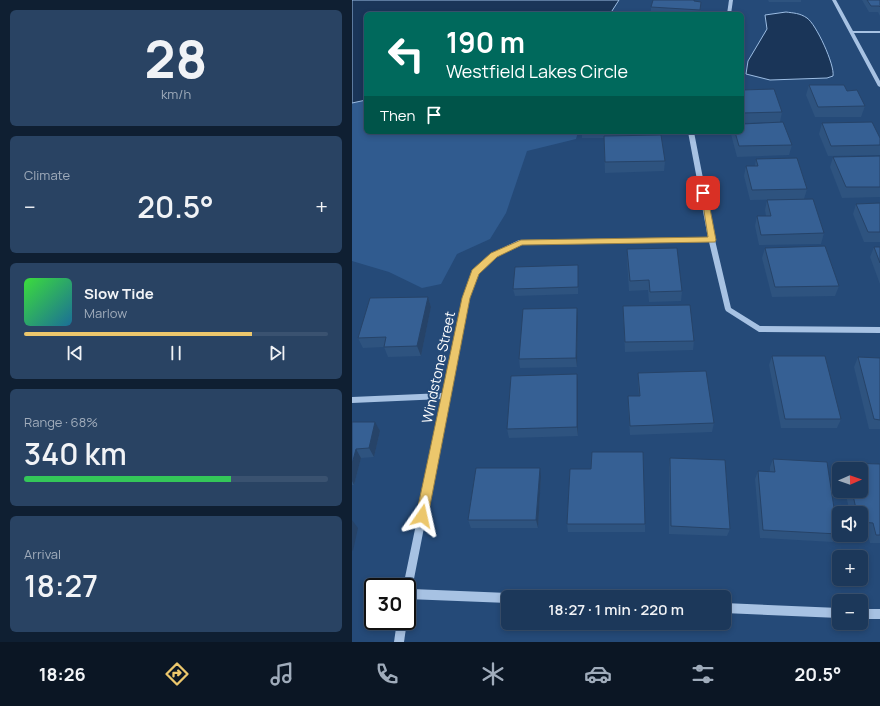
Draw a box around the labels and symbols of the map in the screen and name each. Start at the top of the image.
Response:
pin [686,176,720,210]
street label: Windstone Street [417,309,459,425]
north arrow [832,462,868,498]
position arrow [401,495,443,537]
speed limit sign: 30 [364,578,416,630]

